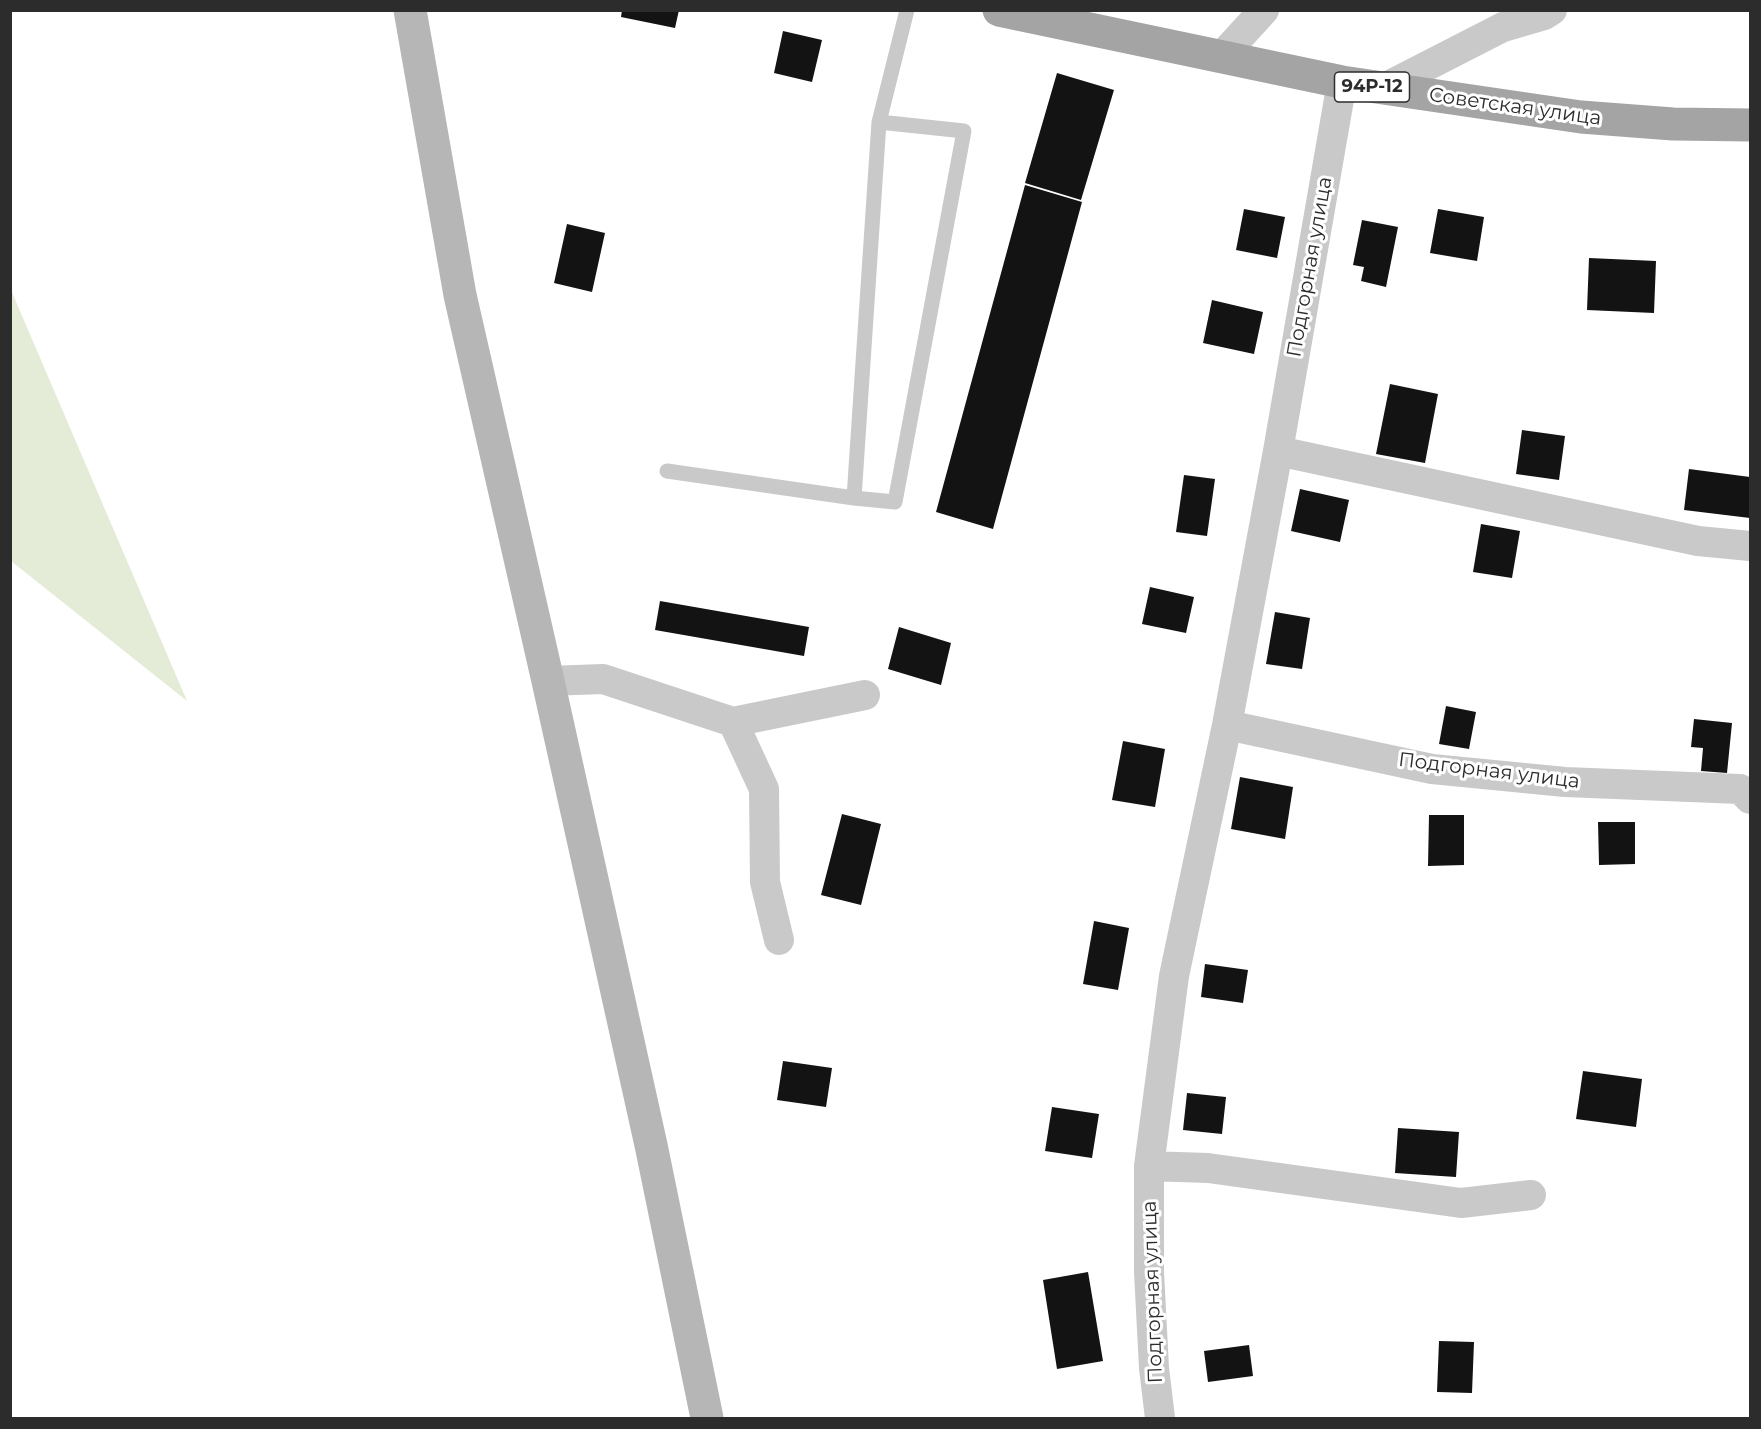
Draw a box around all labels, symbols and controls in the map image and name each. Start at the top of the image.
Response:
road number: 94Р-12 [1334,72,1410,102]
street label: Советская улица [1427,83,1603,131]
street label: Подгорная улица [1282,175,1338,359]
street label: Подгорная улица [1397,748,1581,794]
street label: Подгорная улица [1138,1200,1168,1384]

